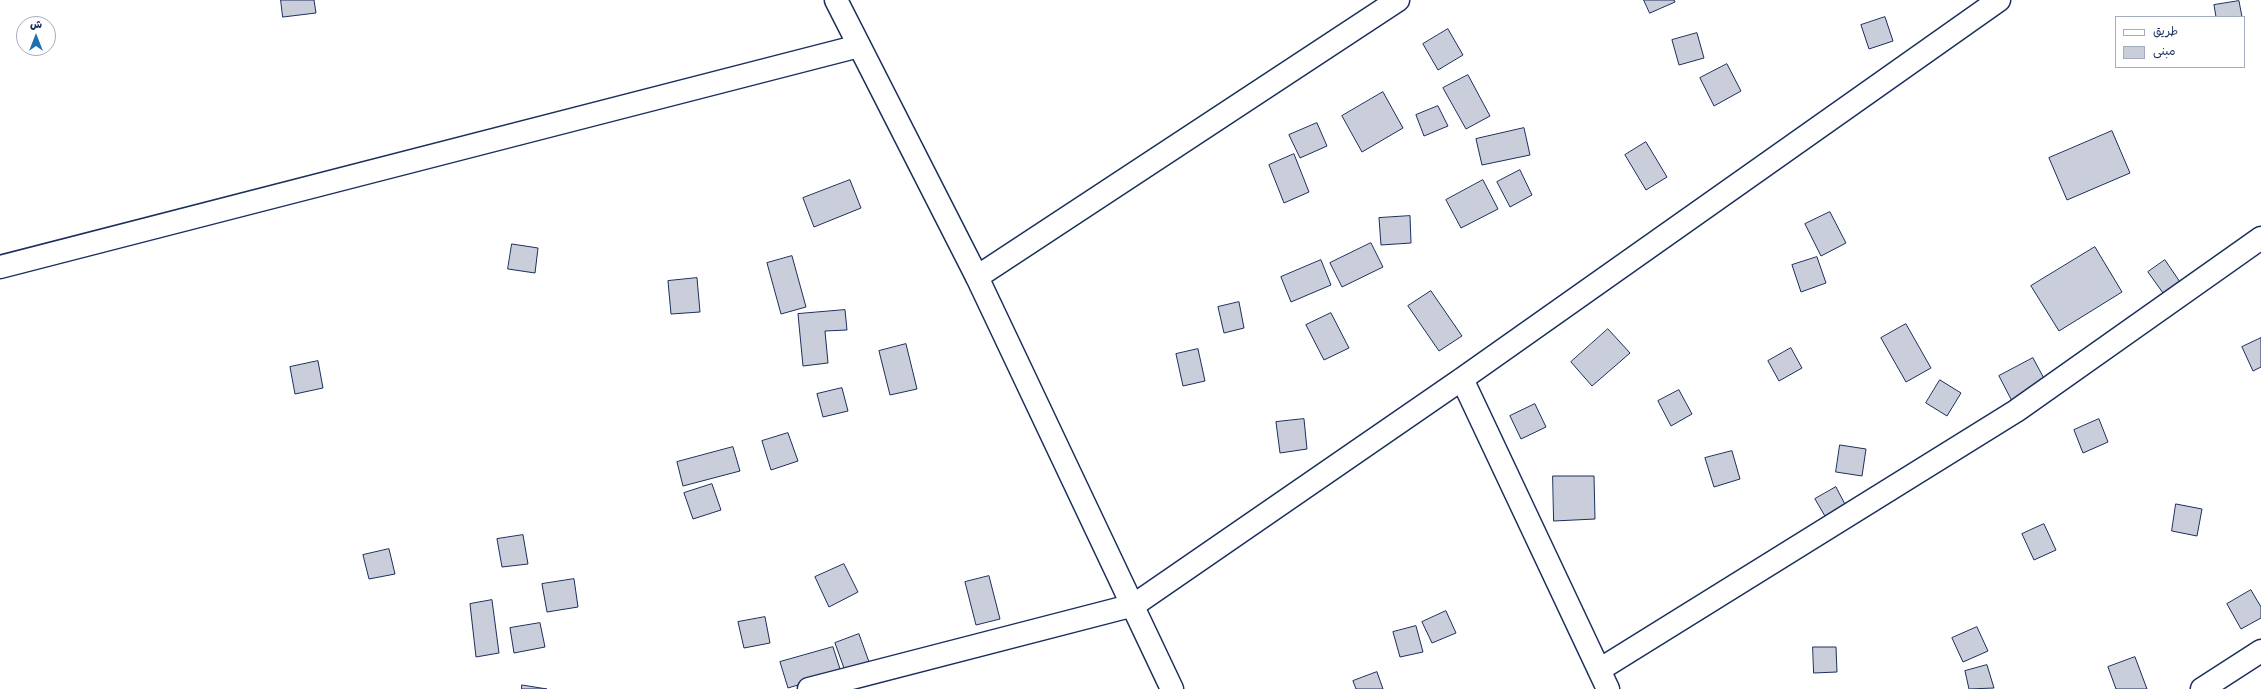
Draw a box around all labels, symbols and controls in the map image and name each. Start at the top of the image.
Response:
north arrow [16,16,56,56]
legend [2115,16,2245,68]
text: ش [30,17,42,32]
text: طريق [2153,23,2178,39]
text: مبنى [2153,43,2176,59]

